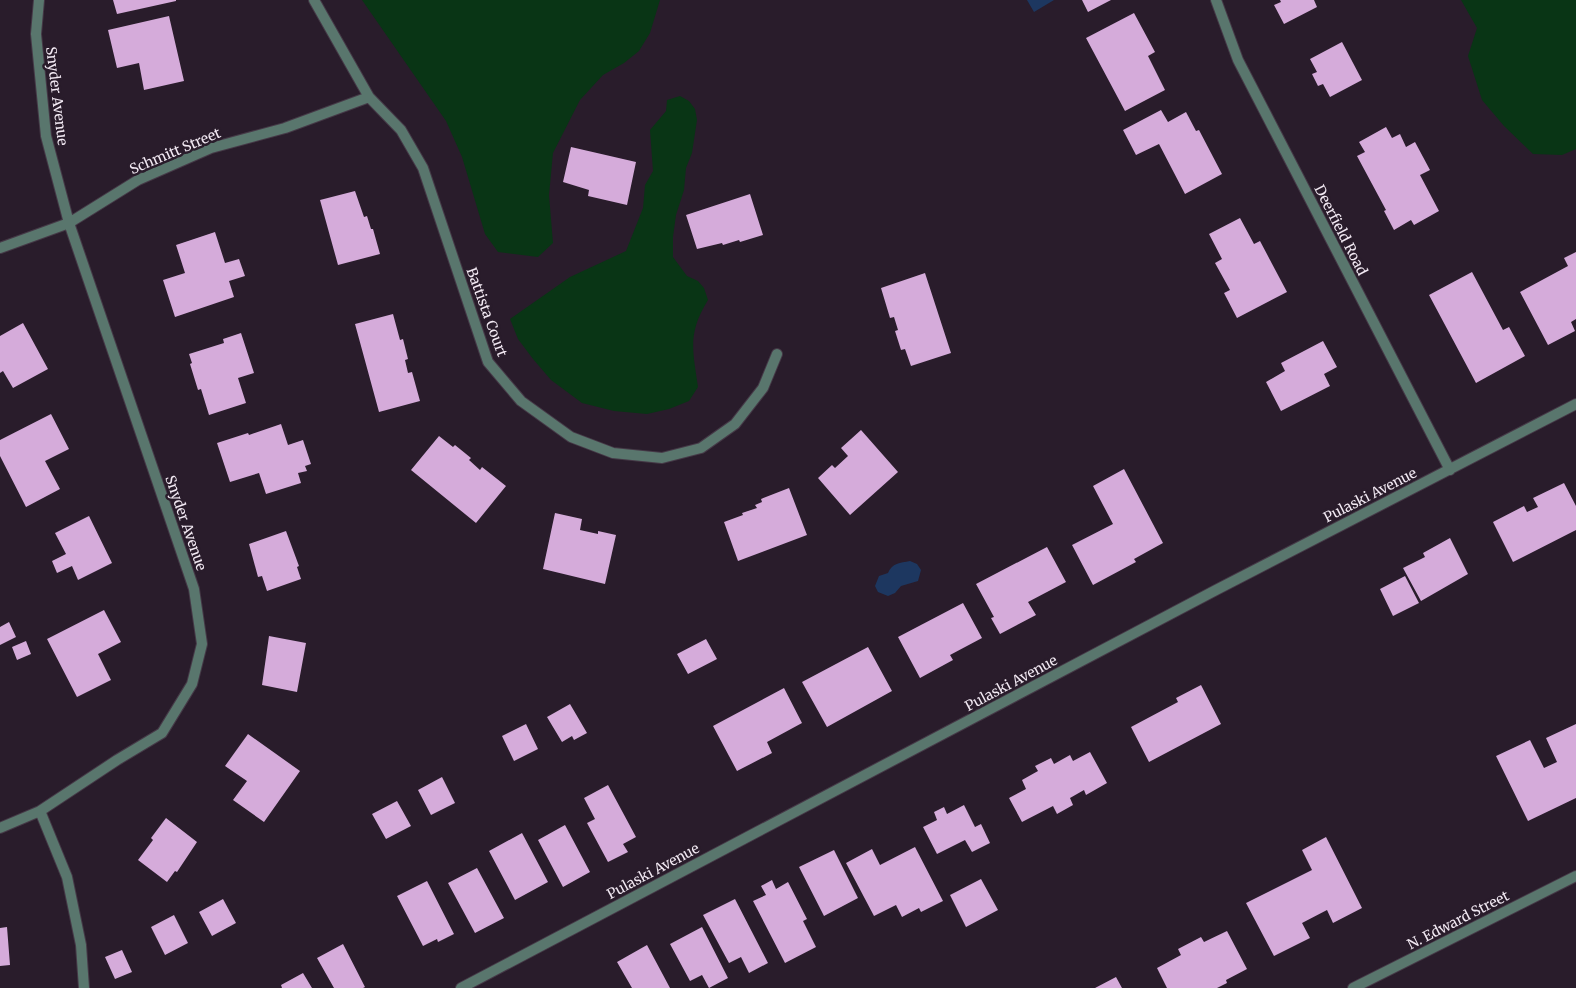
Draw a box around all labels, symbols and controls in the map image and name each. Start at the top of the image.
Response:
street label: Snyder Avenue [42,45,72,147]
street label: Schmitt Street [127,124,224,178]
street label: Deerfield Road [1310,182,1372,279]
street label: Battista Court [463,265,512,360]
street label: Pulaski Avenue [1320,464,1420,526]
street label: Snyder Avenue [161,473,211,573]
street label: Pulaski Avenue [962,651,1060,715]
street label: Pulaski Avenue [604,839,702,903]
street label: N. Edward Street [1404,886,1512,953]

